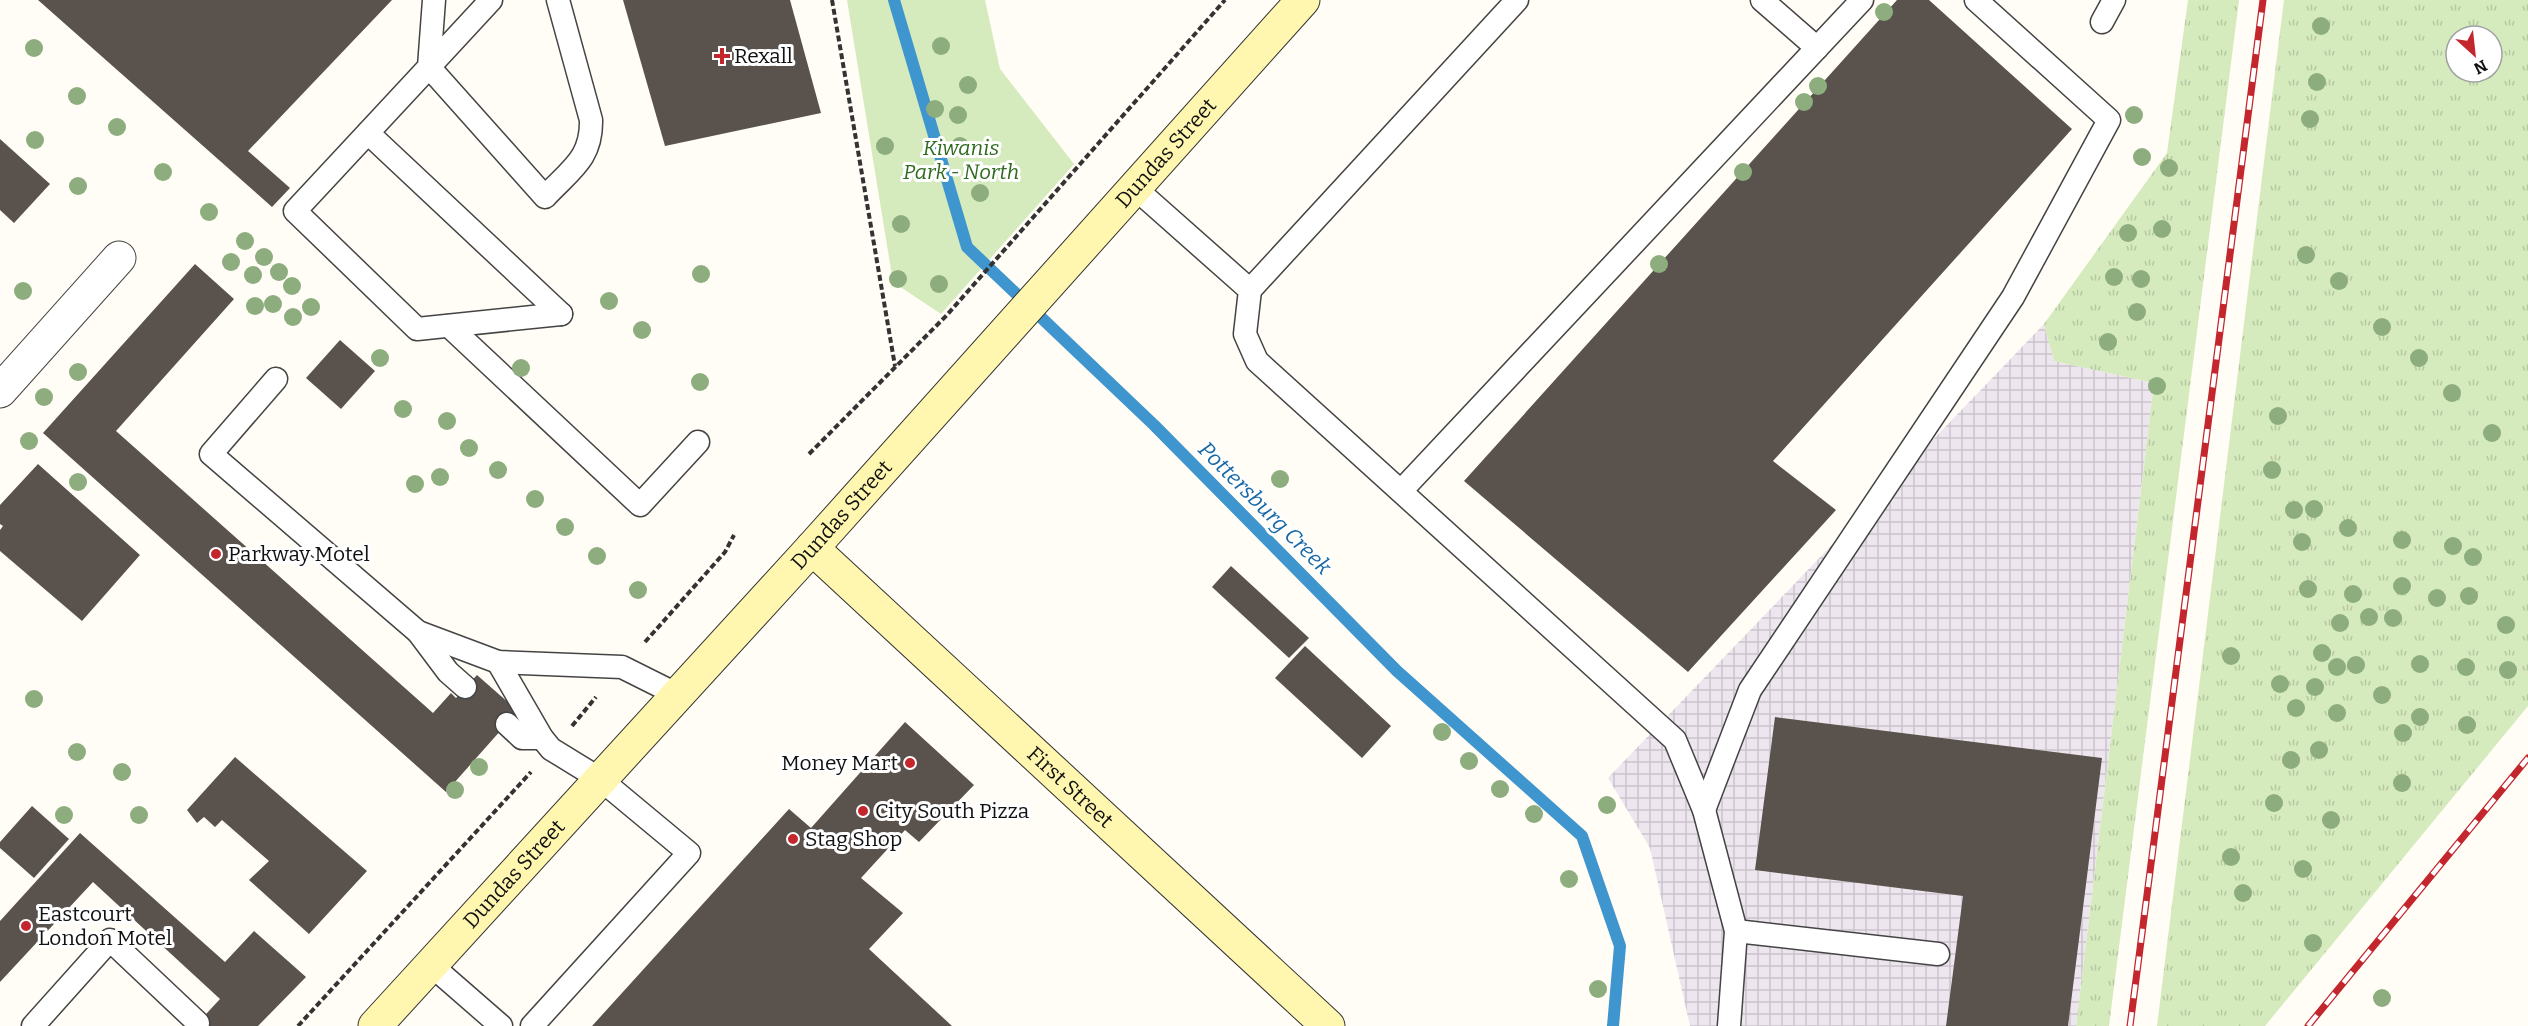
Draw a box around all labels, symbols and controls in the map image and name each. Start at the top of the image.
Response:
north arrow [2444,24,2504,84]
place label: Rexall [734,43,793,69]
marker: Rexall [715,49,729,63]
text: N [2471,56,2490,78]
street label: Dundas Street [1110,92,1222,213]
park label: Kiwanis Park - North [903,135,1019,185]
water label: Pottersburg Creek [1193,436,1338,581]
street label: Dundas Street [786,454,898,575]
place label: Parkway Motel [228,541,370,567]
marker: Parkway Motel [209,547,223,561]
street label: First Street [1022,741,1119,834]
place label: Money Mart [781,750,898,776]
marker: Money Mart [903,756,917,770]
place label: City South Pizza [875,798,1030,824]
marker: City South Pizza [856,804,870,818]
street label: Dundas Street [458,814,571,934]
place label: Stag Shop [805,826,902,852]
marker: Stag Shop [786,832,800,846]
place label: Eastcourt London Motel [38,901,172,951]
marker: Eastcourt London Motel [19,919,33,933]

